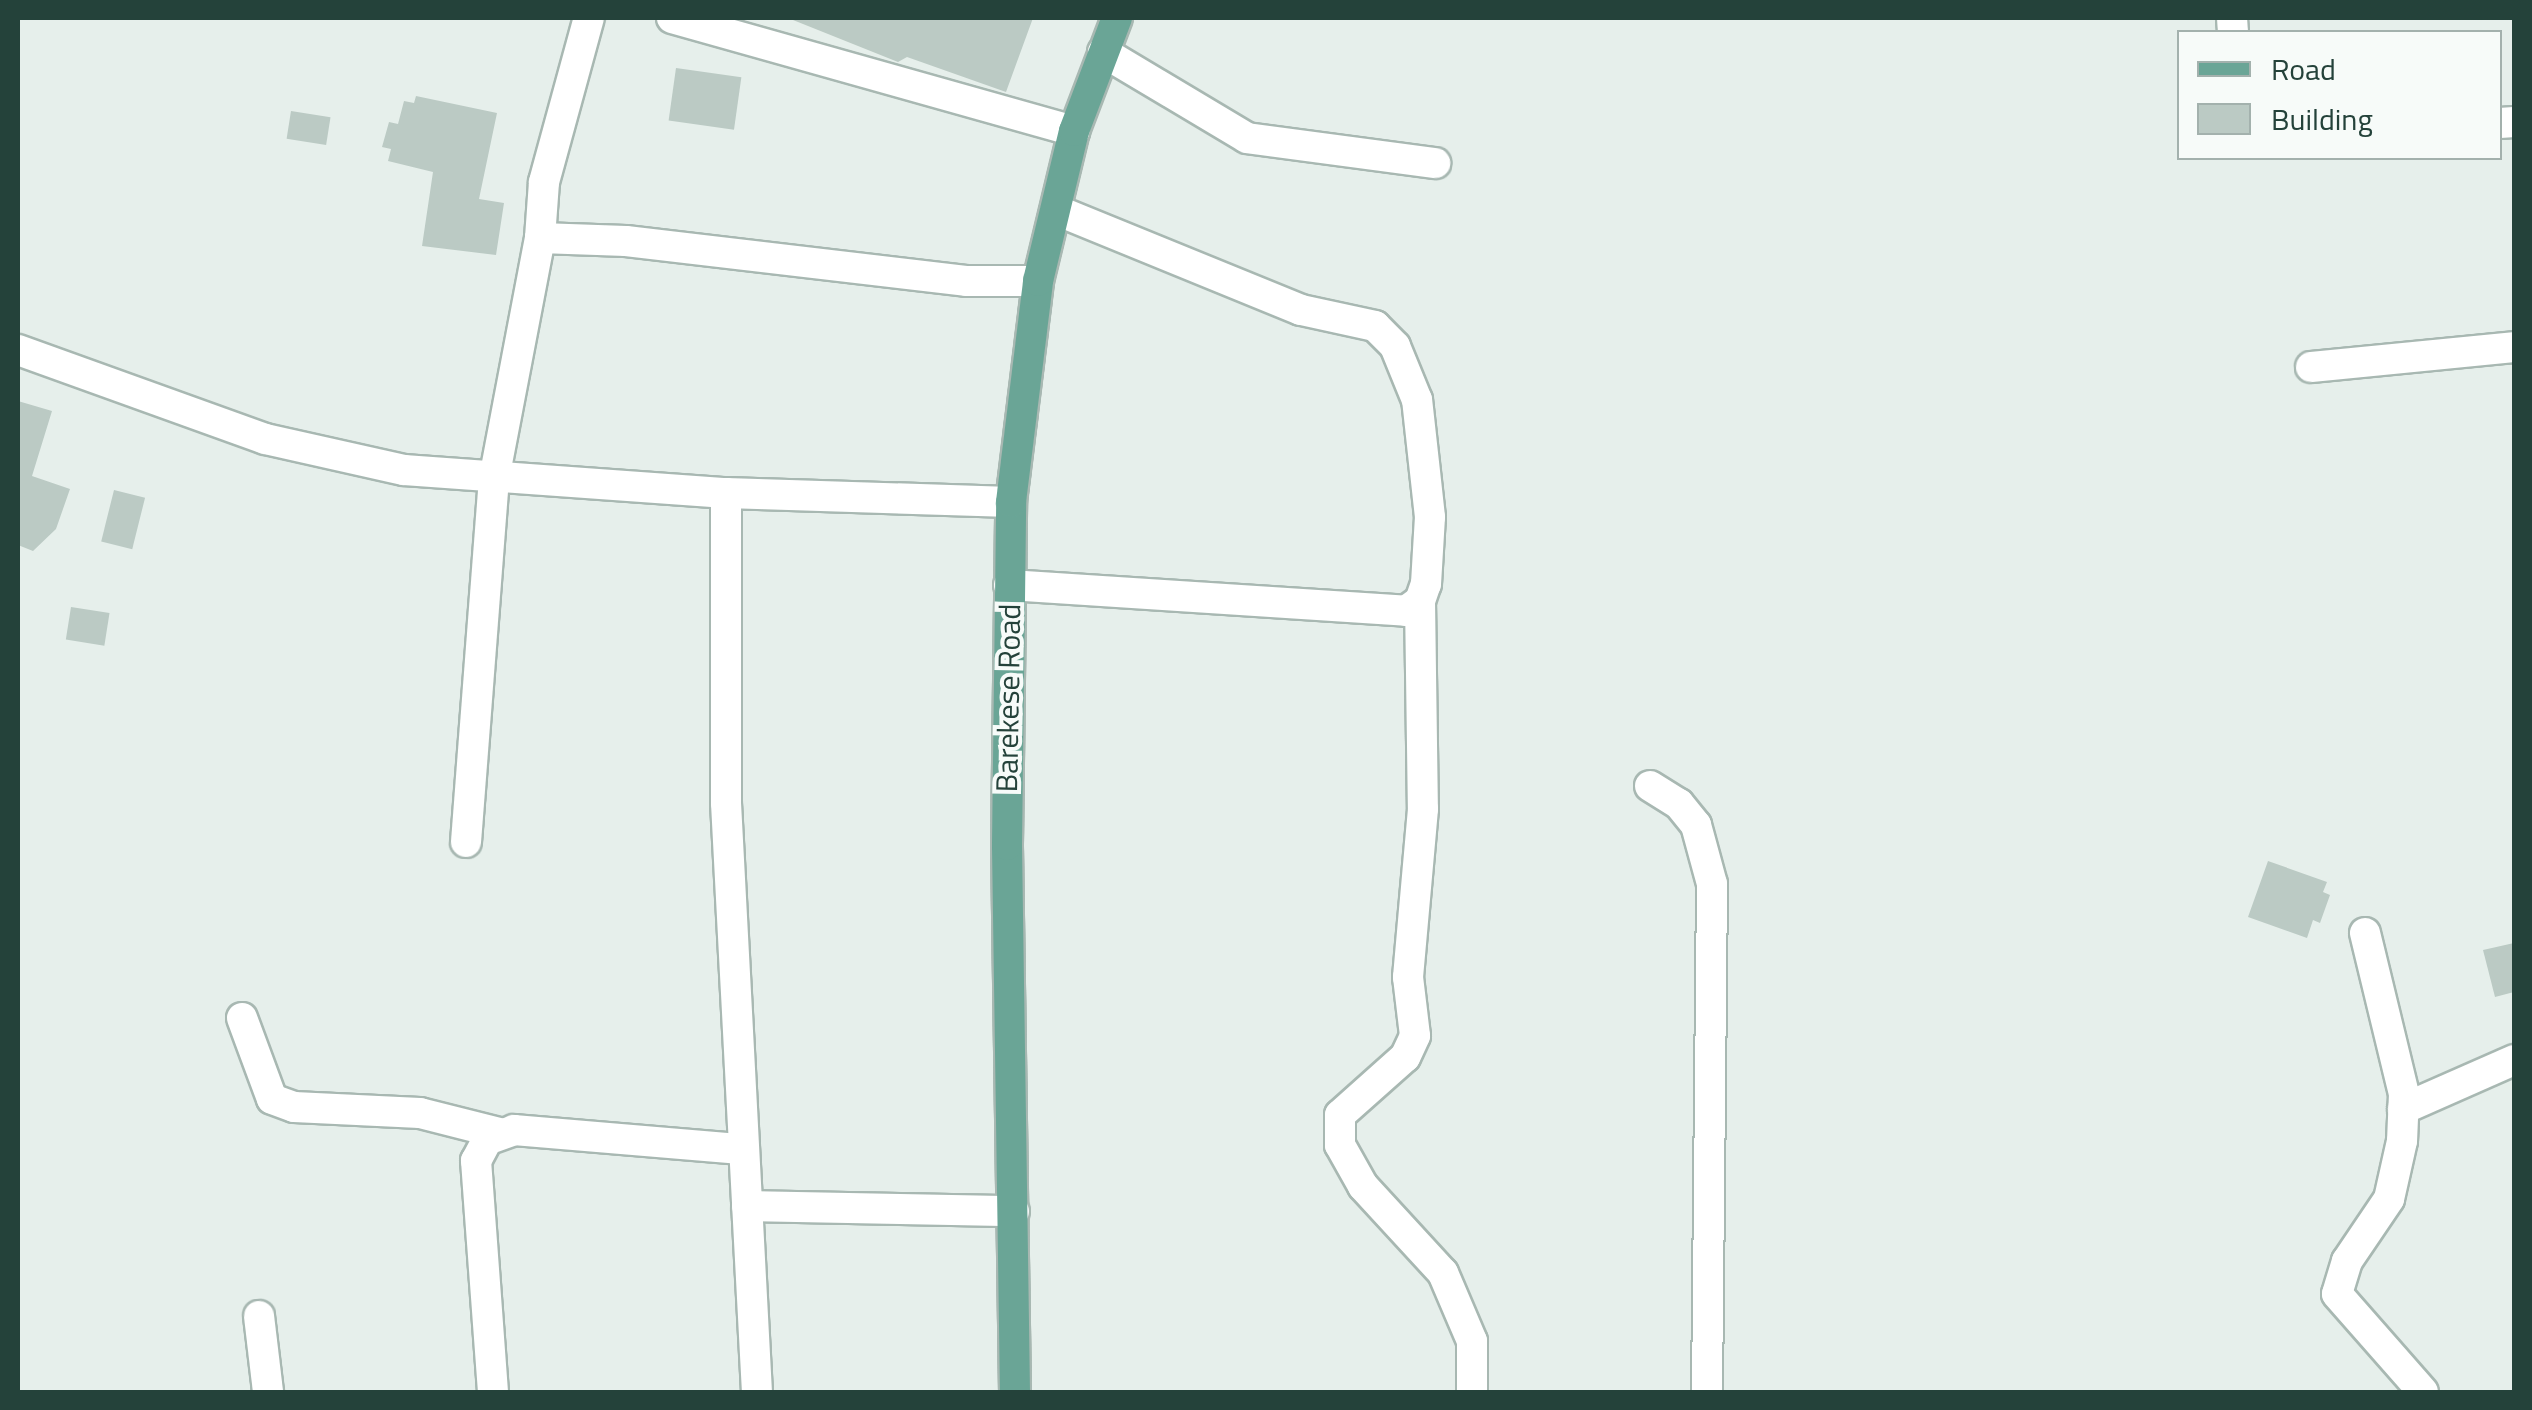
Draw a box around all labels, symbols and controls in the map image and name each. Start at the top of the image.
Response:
legend [2177,30,2502,160]
text: Road [2271,46,2336,92]
text: Building [2271,96,2373,142]
street label: Barekese Road [988,603,1028,793]

